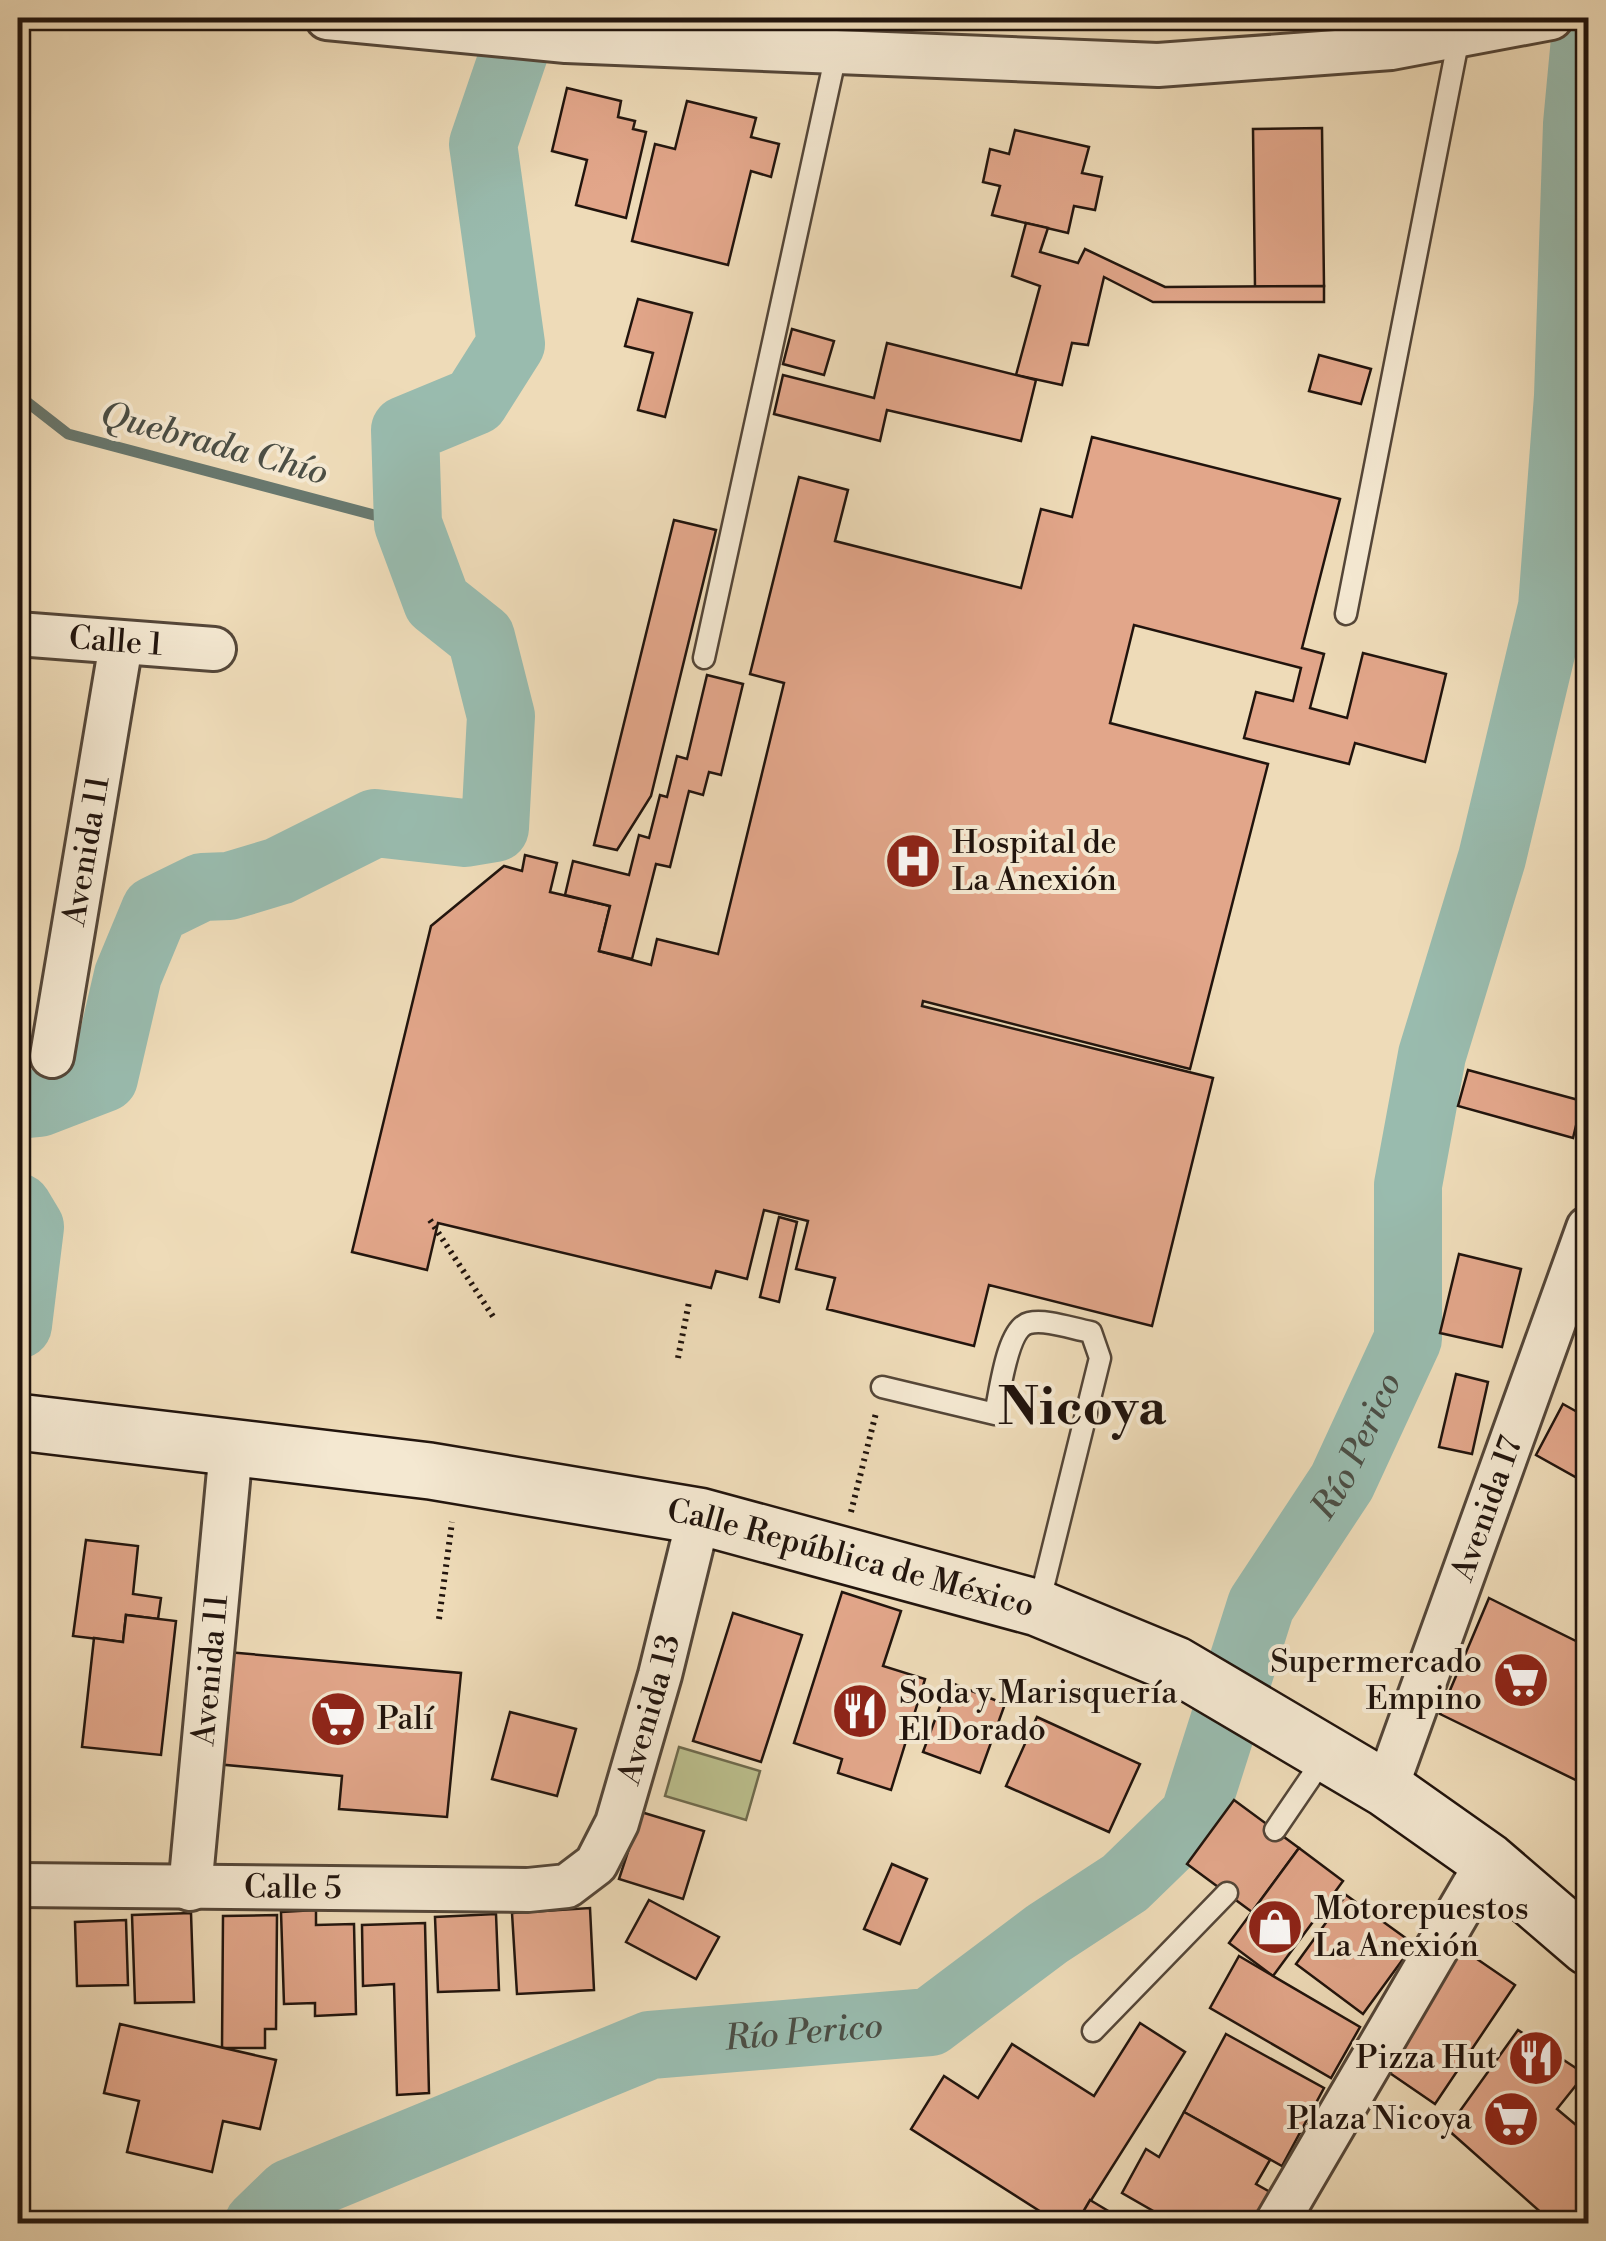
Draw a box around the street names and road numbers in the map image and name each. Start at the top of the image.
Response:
street label: Calle 1 [67,618,164,665]
street label: Avenida 11 [54,773,119,930]
street label: Avenida 17 [1442,1431,1531,1587]
street label: Calle República de México [664,1491,1039,1626]
street label: Avenida 11 [183,1593,237,1748]
street label: Avenida 13 [609,1630,689,1790]
street label: Calle 5 [244,1867,342,1908]

